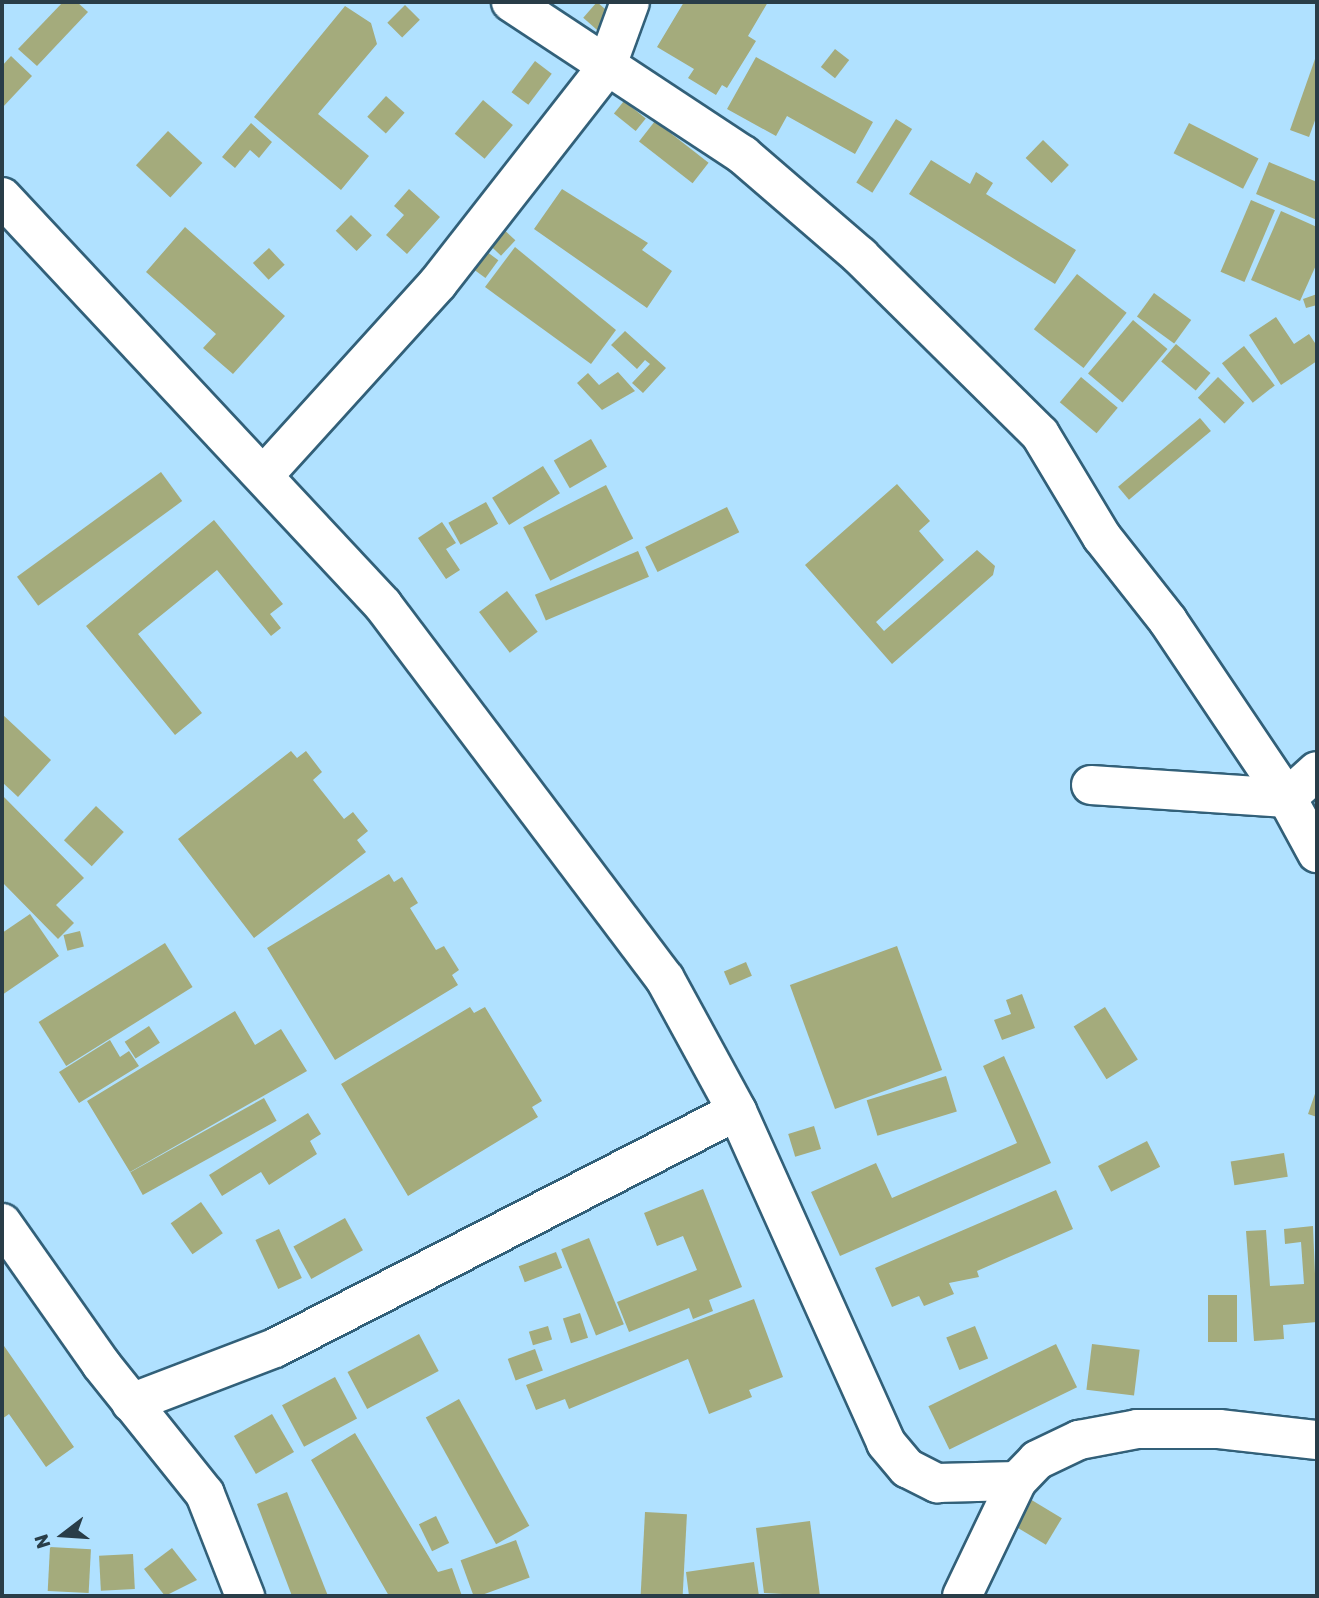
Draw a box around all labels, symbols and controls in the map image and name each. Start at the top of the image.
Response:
north arrow [28,1500,98,1570]
text: N [29,1531,55,1551]

